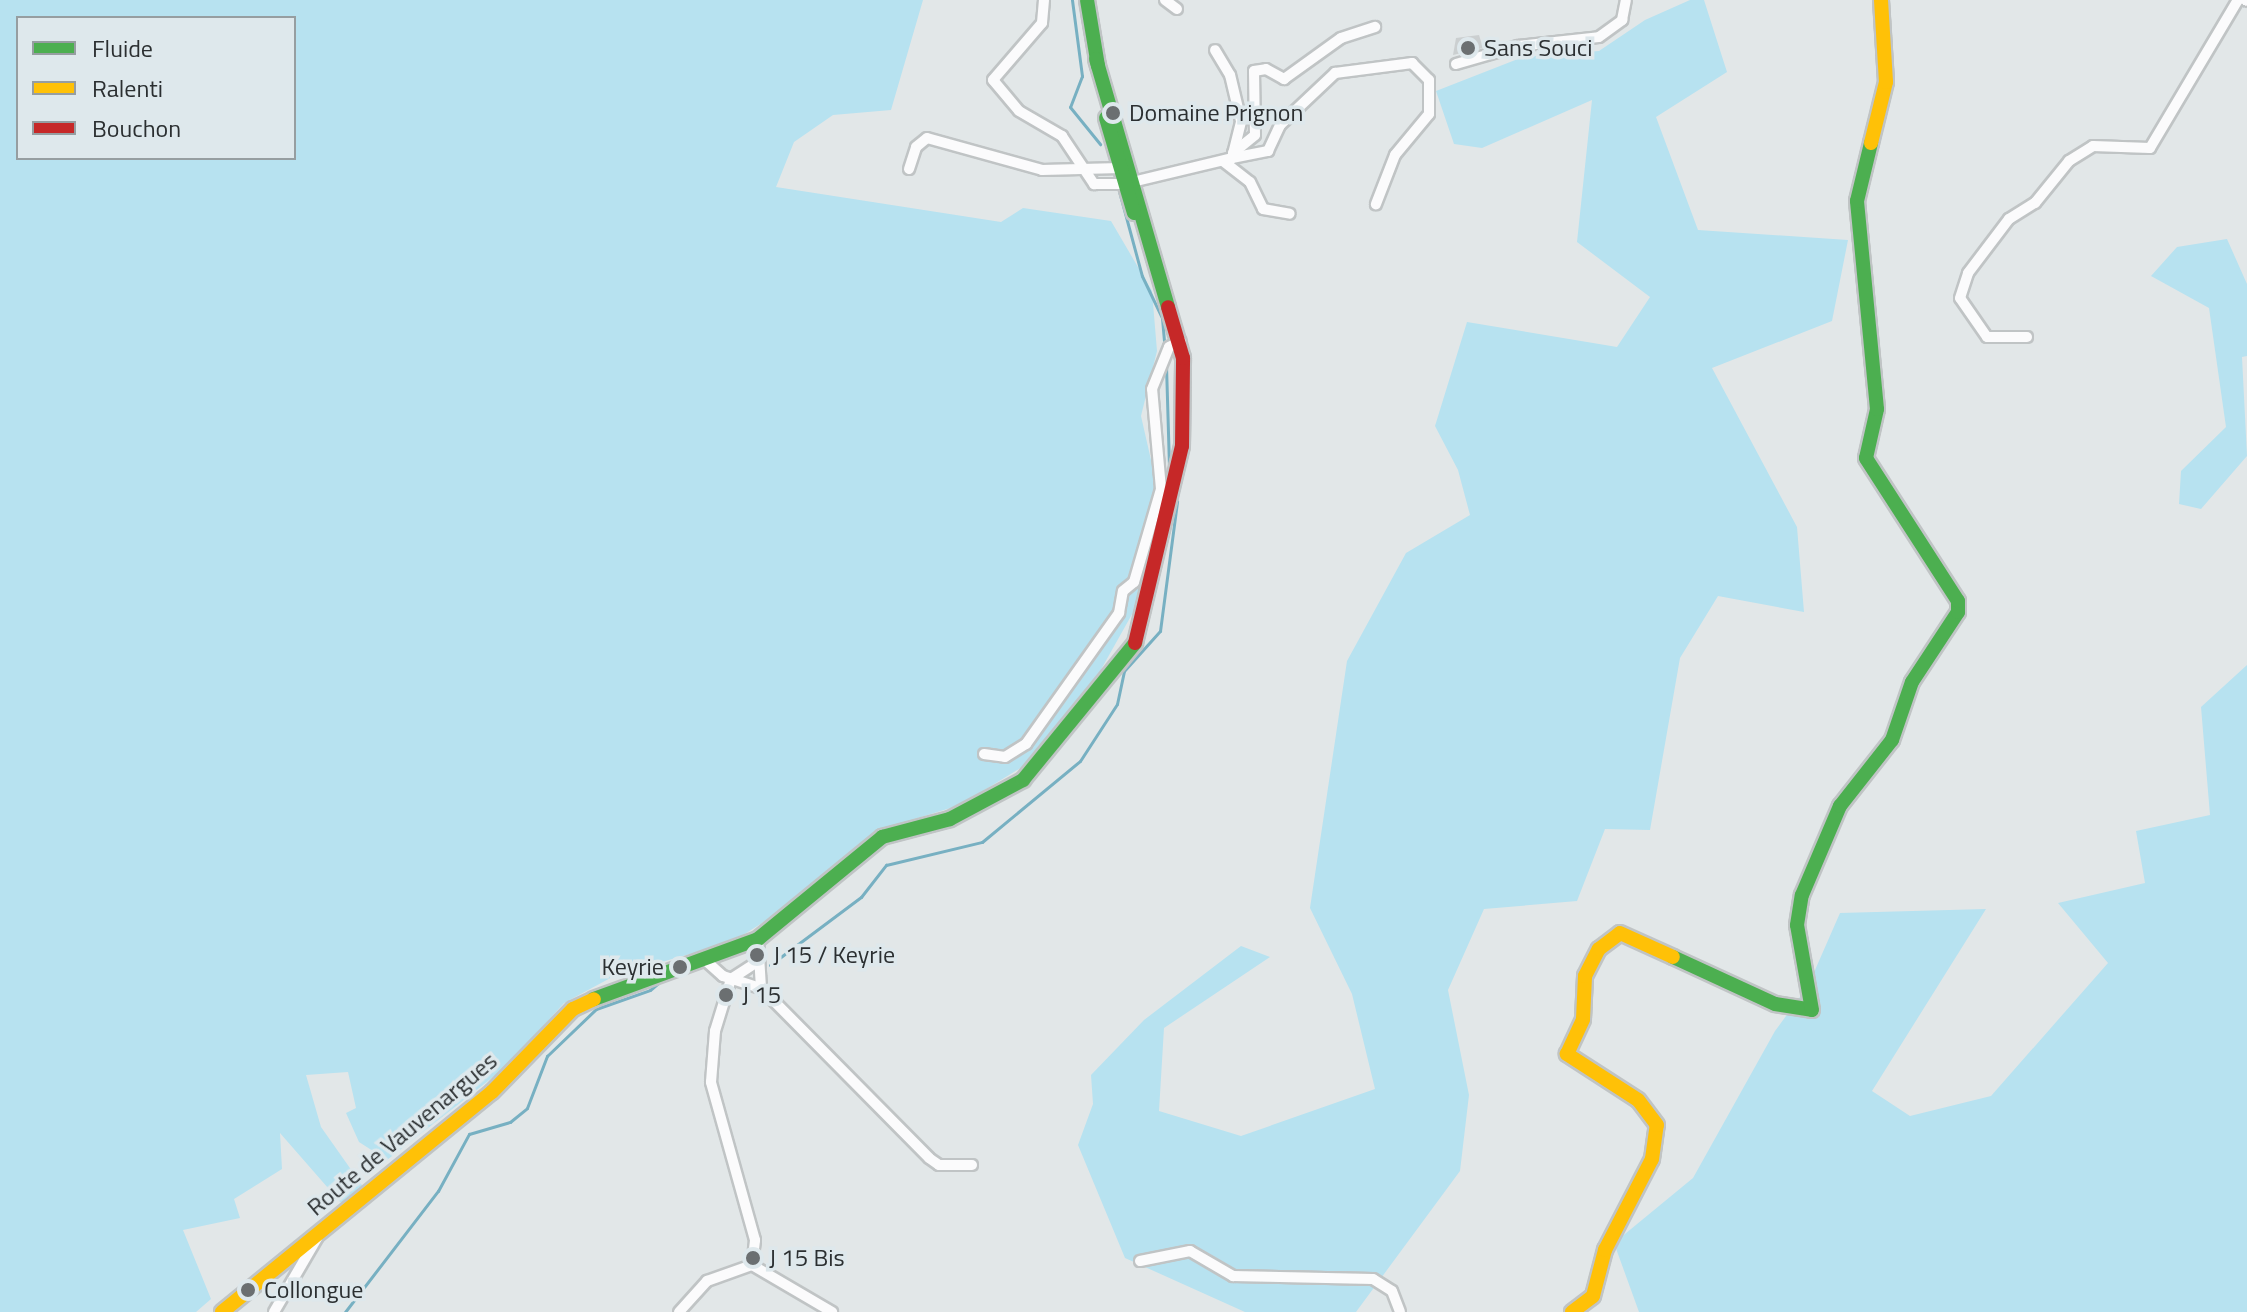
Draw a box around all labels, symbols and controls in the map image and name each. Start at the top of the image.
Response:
legend [16,16,296,160]
text: Fluide [92,30,153,66]
place label: Sans Souci [1484,34,1593,62]
marker: Sans Souci [1459,39,1477,57]
text: Ralenti [92,70,163,106]
place label: Domaine Prignon [1129,99,1303,127]
marker: Domaine Prignon [1104,104,1122,122]
text: Bouchon [92,110,181,146]
place label: J 15 / Keyrie [773,941,895,969]
marker: J 15 / Keyrie [748,946,766,964]
place label: Keyrie [602,953,664,981]
marker: Keyrie [671,958,689,976]
place label: J 15 [742,981,781,1009]
marker: J 15 [717,986,735,1004]
street label: Route de Vauvenargues [301,1046,503,1222]
place label: J 15 Bis [769,1244,845,1272]
marker: J 15 Bis [744,1249,762,1267]
place label: Collongue [264,1276,363,1304]
marker: Collongue [239,1281,257,1299]

